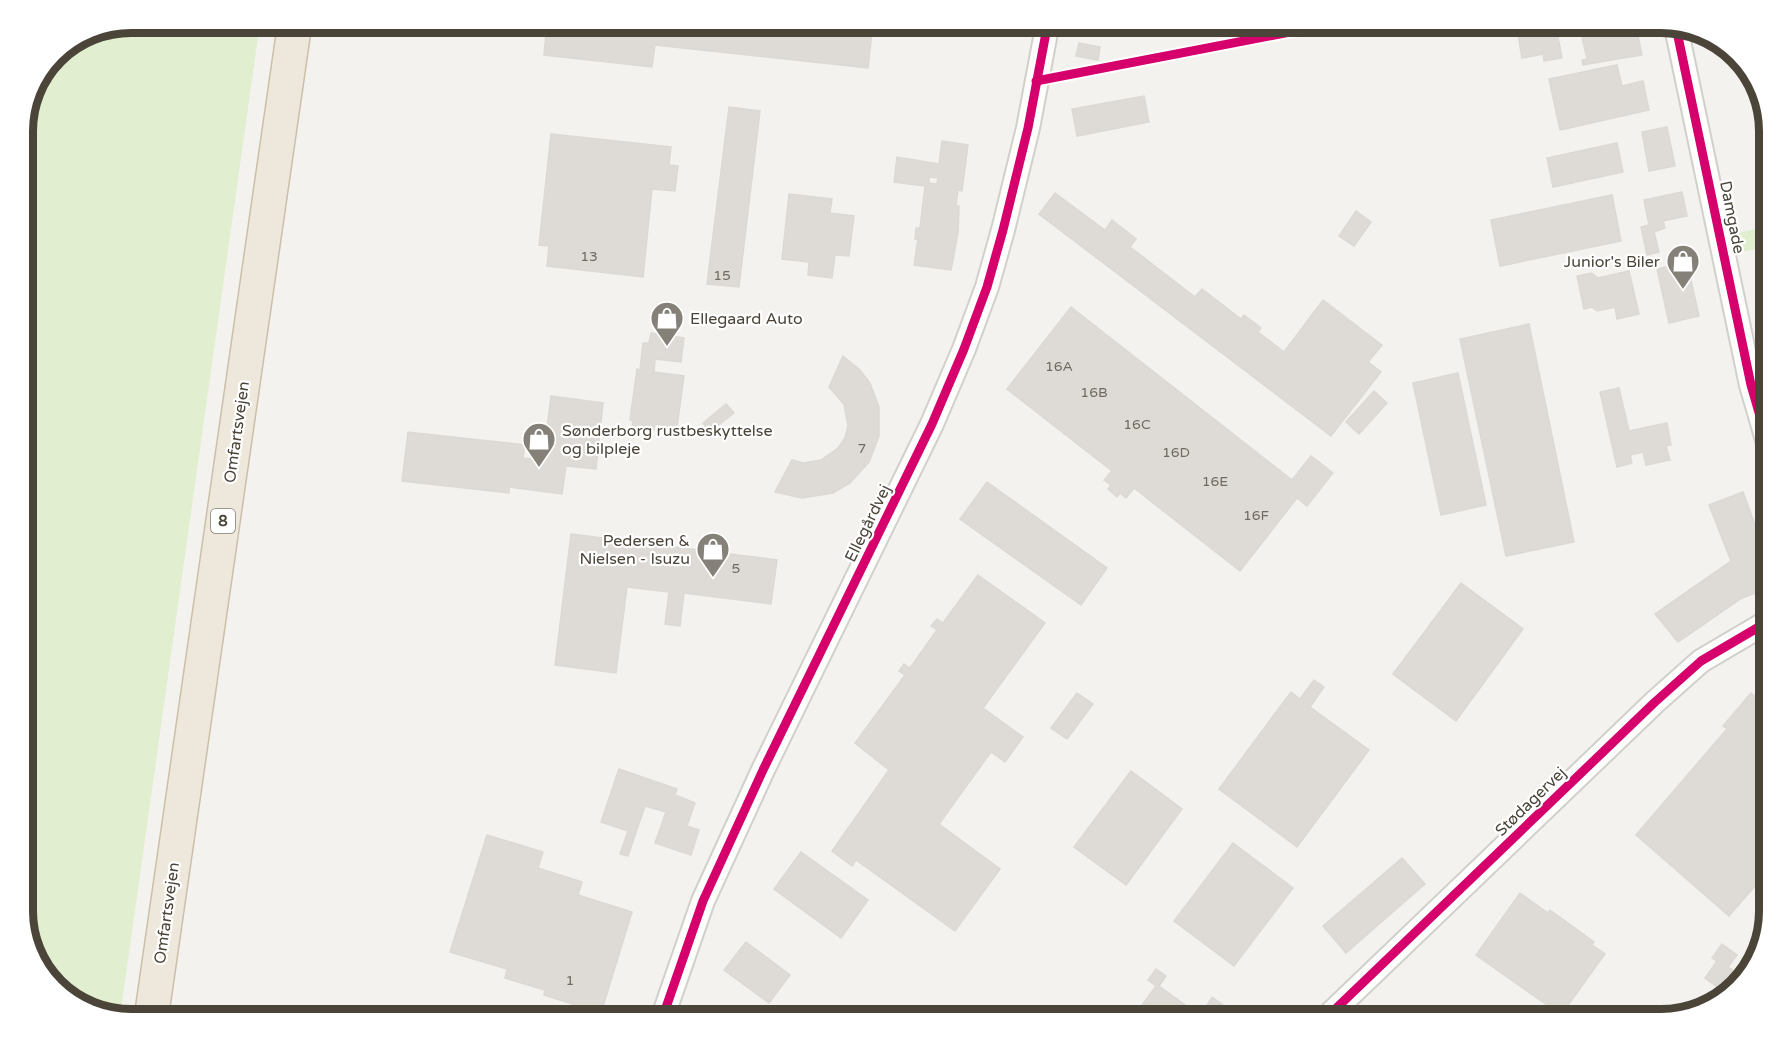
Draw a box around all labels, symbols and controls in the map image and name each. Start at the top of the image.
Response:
street label: Damgade [1715,179,1749,255]
shop icon: Junior's Biler [1665,243,1701,290]
house number: 13 [580,248,598,265]
place label: Junior's Biler [1564,252,1661,272]
house number: 15 [713,267,731,284]
shop icon: Ellegaard Auto [649,300,685,347]
place label: Ellegaard Auto [690,309,803,329]
house number: 16A [1045,358,1073,375]
street label: Omfartsvejen [220,380,254,484]
house number: 16B [1080,384,1108,401]
house number: 16C [1123,416,1151,433]
shop icon: Sønderborg rustbeskyttelse og bilpleje [521,421,557,468]
place label: Sønderborg rustbeskyttelse og bilpleje [562,421,773,459]
house number: 7 [858,440,866,457]
house number: 16D [1162,444,1190,461]
house number: 16E [1202,473,1228,490]
street label: Ellegårdvej [841,481,895,565]
house number: 16F [1243,507,1270,524]
road number: 8 [211,509,235,533]
place label: Pedersen & Nielsen - Isuzu [579,531,690,569]
shop icon: Pedersen & Nielsen - Isuzu [695,531,731,578]
house number: 5 [732,560,740,577]
street label: Stødagervej [1491,763,1570,841]
street label: Omfartsvejen [150,861,184,965]
house number: 1 [566,972,574,989]

